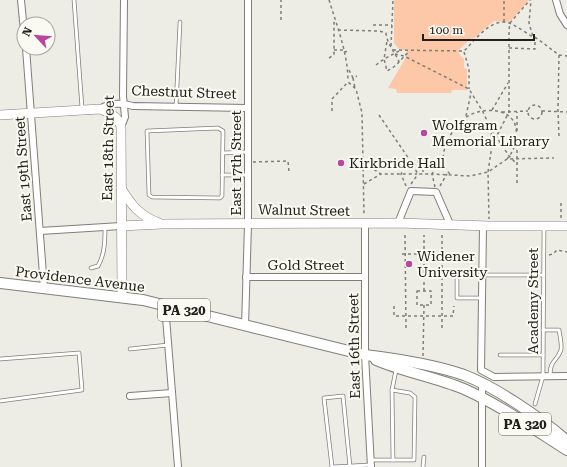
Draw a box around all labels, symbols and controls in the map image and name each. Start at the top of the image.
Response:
north arrow [16,16,56,56]
scale bar [423,16,534,42]
text: 100 m [429,23,463,37]
text: N [20,25,35,38]
street label: Chestnut Street [131,82,237,102]
street label: East 18th Street [99,95,117,201]
street label: East 17th Street [228,110,244,216]
street label: East 19th Street [11,116,35,222]
place label: Wolfgram Memorial Library [432,117,550,149]
marker: Wolfgram Memorial Library [419,128,429,138]
place label: Kirkbride Hall [349,155,446,171]
marker: Kirkbride Hall [336,158,346,168]
street label: Walnut Street [258,201,350,219]
place label: Widener University [417,248,488,280]
street label: Academy Street [525,248,541,354]
street label: Gold Street [268,257,344,273]
marker: Widener University [404,259,414,269]
street label: Providence Avenue [14,263,146,295]
street label: East 16th Street [345,293,363,399]
road number: PA 320 [158,299,210,321]
road number: PA 320 [499,413,551,435]

